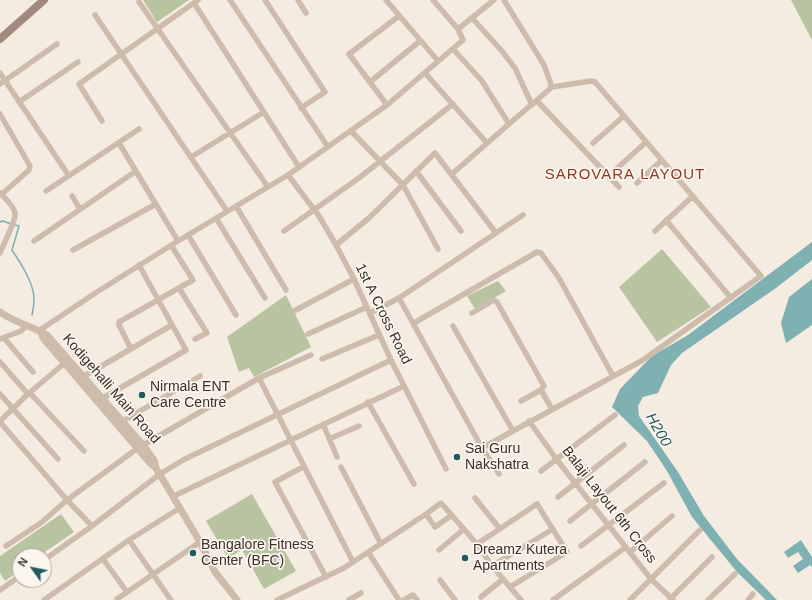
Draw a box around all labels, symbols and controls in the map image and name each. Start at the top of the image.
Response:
district label: SAROVARA LAYOUT [545,166,705,184]
street label: 1st A Cross Road [351,261,415,367]
street label: Kodigehalli Main Road [59,331,163,447]
place label: Nirmala ENT Care Centre [150,379,230,412]
marker: Nirmala ENT Care Centre [137,390,147,400]
water label: H200 [641,410,675,450]
place label: Sai Guru Nakshatra [465,441,529,474]
street label: Balaji Layout 6th Cross [558,443,660,567]
marker: Sai Guru Nakshatra [452,452,462,462]
place label: Bangalore Fitness Center (BFC) [201,537,314,570]
place label: Dreamz Kutera Apartments [473,542,567,574]
north arrow [12,548,52,588]
marker: Bangalore Fitness Center (BFC) [188,548,198,558]
marker: Dreamz Kutera Apartments [460,553,470,563]
text: N [16,555,30,569]

